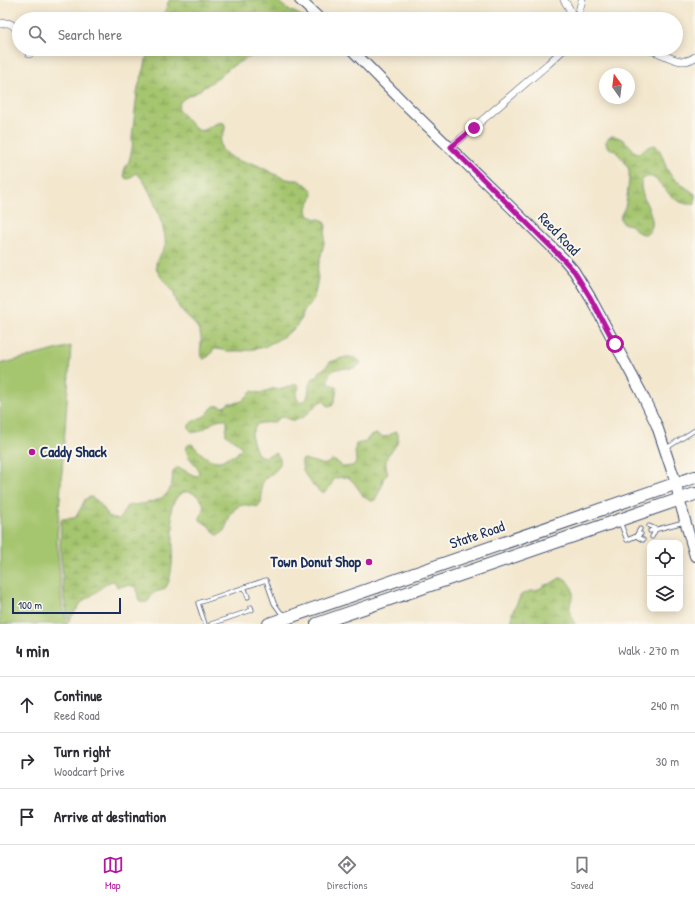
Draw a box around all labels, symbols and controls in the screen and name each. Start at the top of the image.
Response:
search box [12,12,683,56]
icon: search [26,23,48,45]
text: Search here [58,24,122,45]
north arrow [599,68,635,104]
route end [465,119,483,137]
street label: Reed Road [534,207,585,260]
route start [606,335,624,353]
place label: Caddy Shack [40,441,107,463]
marker: Caddy Shack [27,447,37,457]
street label: State Road [446,515,507,554]
map controls [647,540,683,612]
button: locate [647,540,683,576]
place label: Town Donut Shop [270,551,362,573]
marker: Town Donut Shop [364,557,374,567]
button: layers [647,576,683,612]
scale bar [12,596,121,615]
text: 100 m [18,598,42,612]
text: 4 min [16,639,49,662]
text: Walk · 270 m [618,641,679,659]
text: Continue [54,685,102,706]
icon: ahead [16,694,38,716]
text: 240 m [650,696,679,714]
text: Reed Road [54,706,100,724]
text: Turn right [54,741,110,762]
icon: right [16,750,38,772]
text: 30 m [656,752,679,770]
text: Woodcart Drive [54,762,125,780]
icon: arrive [16,806,38,828]
text: Arrive at destination [54,806,166,827]
tab: Map [102,854,124,892]
tab: Directions [327,854,368,892]
tab: Saved [571,854,593,892]

